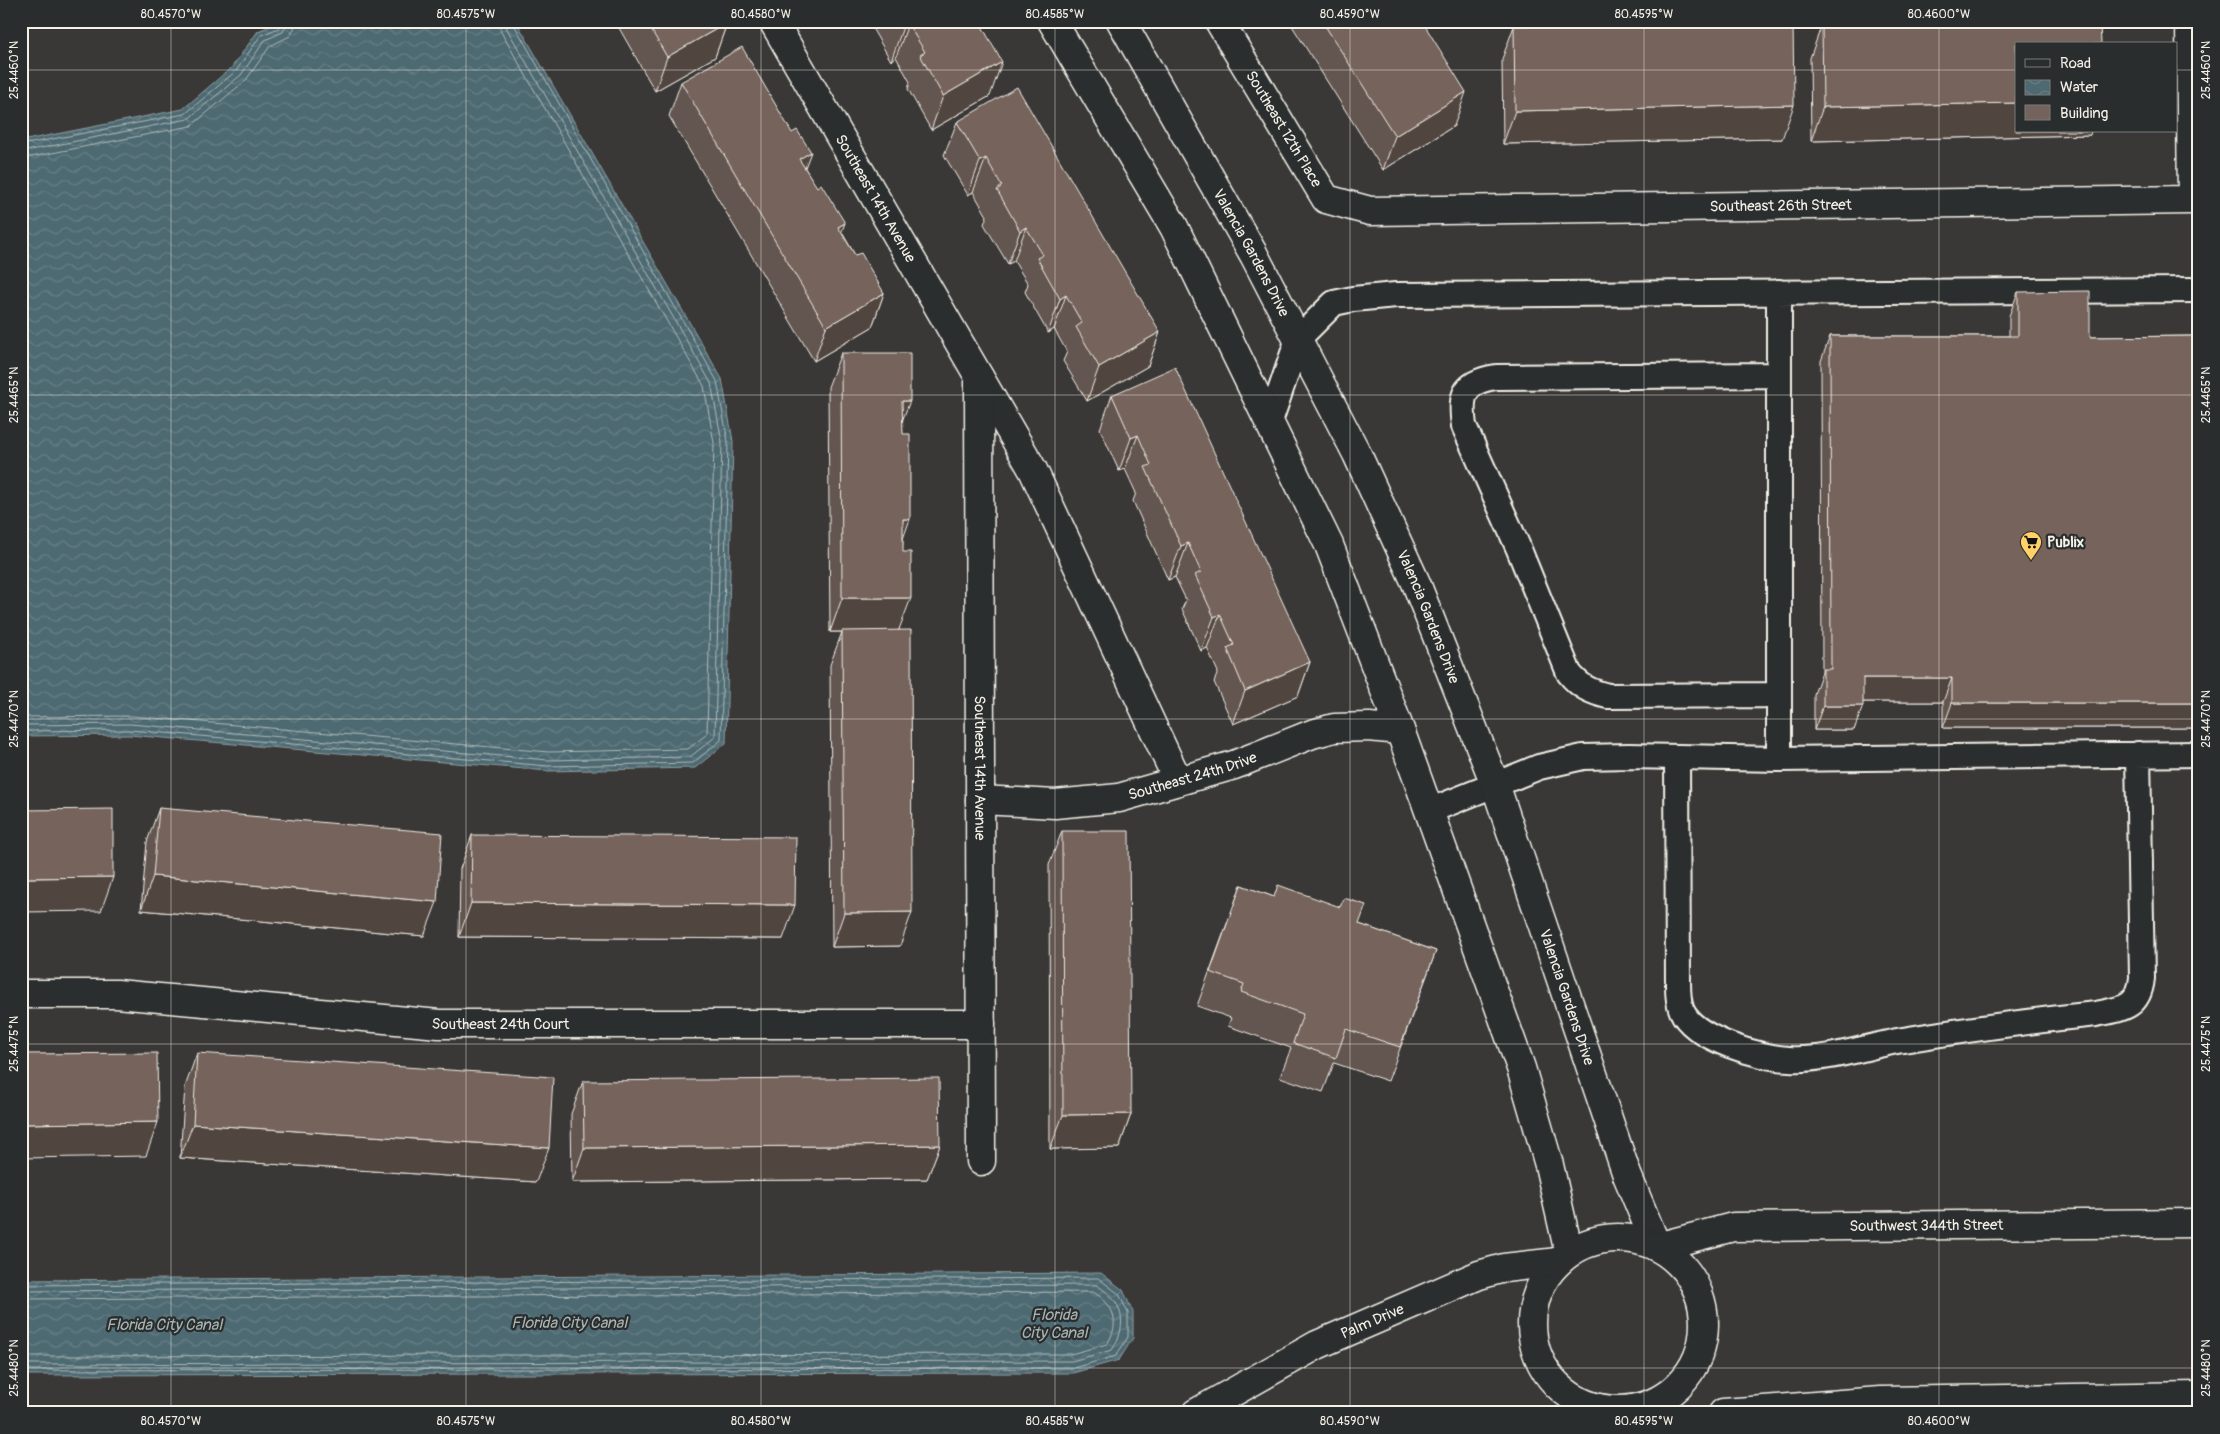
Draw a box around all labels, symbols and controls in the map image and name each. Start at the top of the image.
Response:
text: 80.4570°W [141,7,201,22]
text: 80.4575°W [437,7,495,22]
text: 80.4580°W [731,7,791,22]
text: 80.4585°W [1026,7,1084,22]
text: 80.4590°W [1320,7,1380,22]
text: 80.4595°W [1615,7,1673,22]
text: 80.4600°W [1908,7,1970,22]
text: 25.4460°N [7,41,22,99]
text: 25.4460°N [2199,41,2214,99]
legend [2015,42,2178,132]
text: Road [2060,54,2091,73]
street label: Southeast 12th Place [1241,68,1326,191]
text: Water [2060,78,2099,97]
text: Building [2060,104,2108,123]
street label: Southeast 14th Avenue [831,131,920,267]
street label: Valencia Gardens Drive [1209,186,1294,321]
street label: Southeast 26th Street [1710,196,1853,216]
text: 25.4465°N [7,367,22,423]
text: 25.4465°N [2199,367,2214,423]
supermarket icon: Publix [2019,530,2043,561]
place label: Publix [2047,533,2084,552]
street label: Valencia Gardens Drive [1392,547,1464,687]
text: 25.4470°N [7,690,22,748]
text: 25.4470°N [2199,690,2214,748]
street label: Southeast 14th Avenue [970,695,989,841]
street label: Southeast 24th Drive [1126,748,1260,805]
street label: Valencia Gardens Drive [1535,927,1598,1068]
street label: Southeast 24th Court [431,1014,570,1034]
text: 25.4475°N [7,1016,22,1072]
text: 25.4475°N [2199,1016,2214,1072]
street label: Southwest 344th Street [1849,1216,2004,1236]
street label: Palm Drive [1338,1299,1407,1344]
water label: Florida City Canal [1021,1305,1089,1343]
water label: Florida City Canal [511,1313,629,1333]
water label: Florida City Canal [106,1315,224,1335]
text: 25.4480°N [7,1339,22,1397]
text: 25.4480°N [2199,1339,2214,1397]
text: 80.4570°W [141,1414,201,1429]
text: 80.4575°W [437,1414,495,1429]
text: 80.4580°W [731,1414,791,1429]
text: 80.4585°W [1026,1414,1084,1429]
text: 80.4590°W [1320,1414,1380,1429]
text: 80.4595°W [1615,1414,1673,1429]
text: 80.4600°W [1908,1414,1970,1429]

